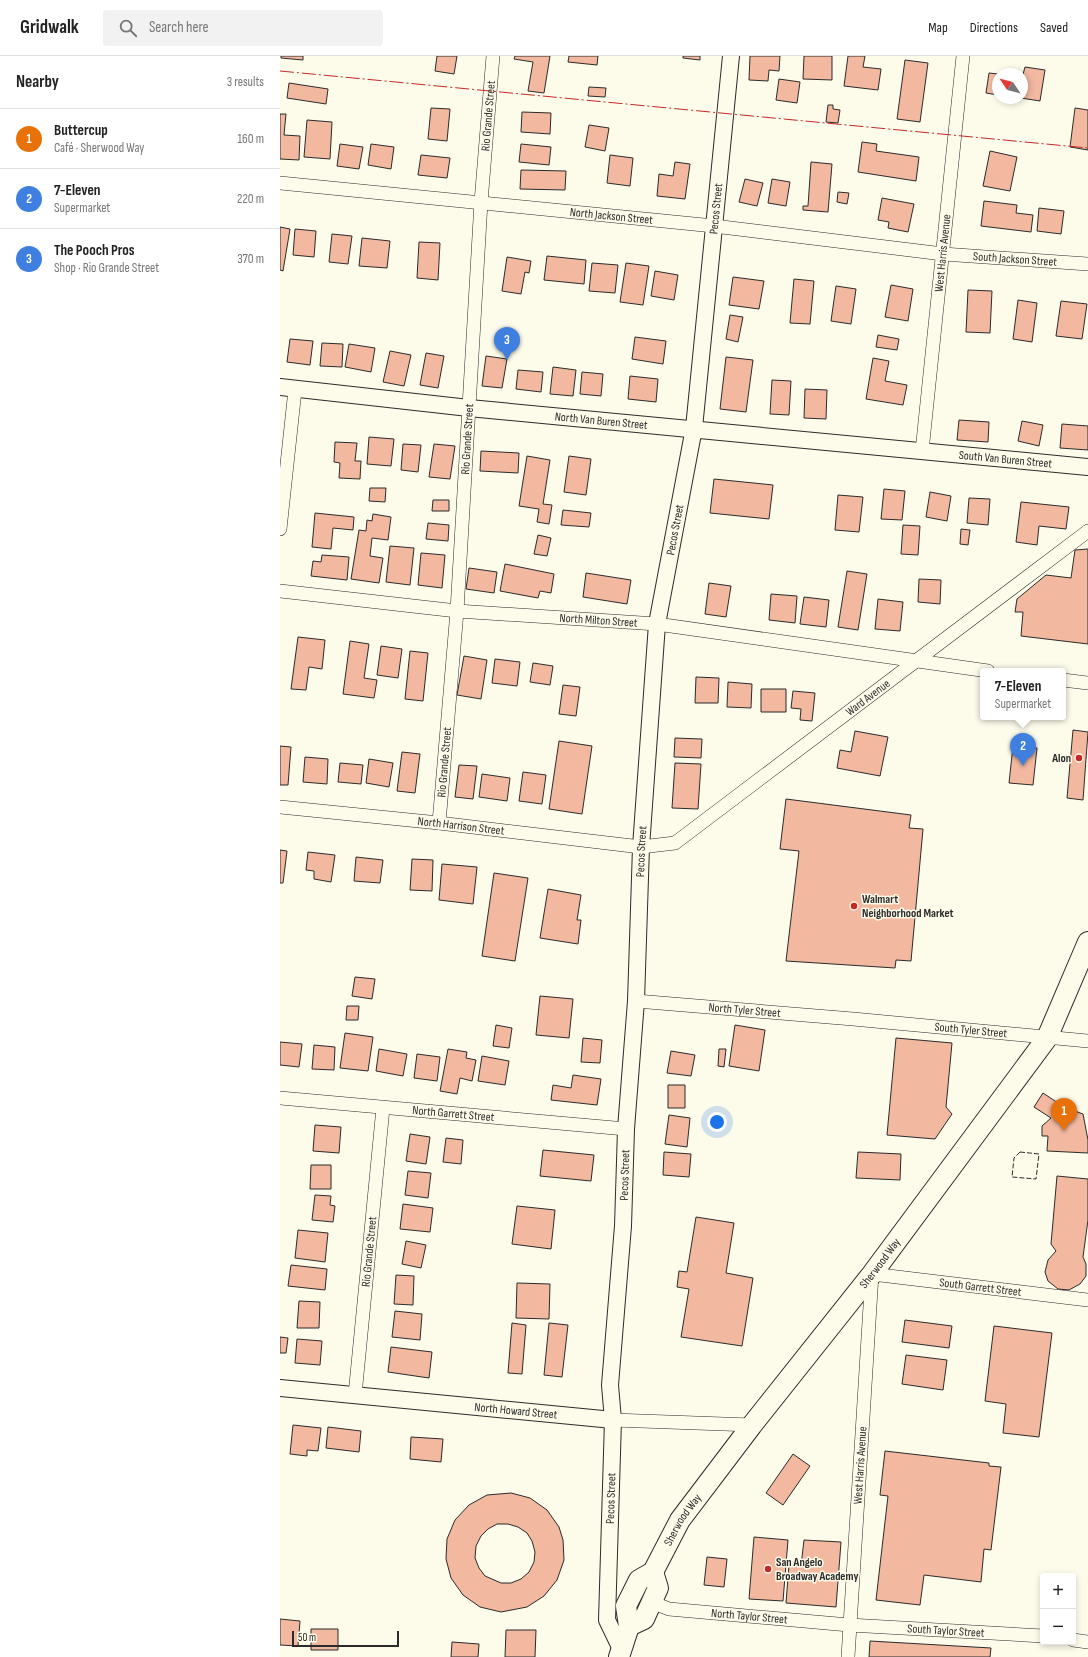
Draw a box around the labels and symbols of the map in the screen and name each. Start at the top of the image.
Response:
north arrow [992,68,1028,104]
street label: Rio Grande Street [478,79,498,152]
street label: Pecos Street [706,182,726,235]
street label: North Jackson Street [569,204,654,227]
street label: West Harris Avenue [931,213,954,293]
street label: South Jackson Street [973,249,1058,269]
pin: 3 [494,327,520,360]
street label: Rio Grande Street [458,403,477,475]
street label: North Van Buren Street [554,409,649,433]
street label: South Van Buren Street [958,447,1053,471]
street label: Pecos Street [663,503,687,556]
street label: North Milton Street [559,610,638,630]
street label: Ward Avenue [843,676,893,719]
street label: Rio Grande Street [434,726,455,798]
pin: 2 [1010,733,1036,766]
place label: Alon [1051,751,1071,766]
marker: Alon [1074,753,1084,763]
street label: North Harrison Street [417,813,505,838]
street label: Pecos Street [633,825,650,877]
place label: Walmart Neighborhood Market [862,892,954,921]
marker: Walmart Neighborhood Market [849,901,859,911]
street label: North Tyler Street [708,1000,782,1020]
street label: South Tyler Street [934,1019,1008,1041]
pin: 1 [1051,1098,1077,1131]
street label: North Garrett Street [412,1102,495,1125]
your location [707,1112,727,1132]
street label: Pecos Street [616,1149,633,1201]
street label: Rio Grande Street [358,1215,380,1288]
street label: Sherwood Way [856,1235,904,1291]
street label: South Garrett Street [939,1275,1023,1299]
street label: North Howard Street [474,1399,558,1422]
street label: West Harris Avenue [850,1426,870,1505]
street label: Pecos Street [602,1472,619,1524]
street label: Sherwood Way [660,1491,705,1548]
place label: San Angelo Broadway Academy [776,1555,858,1584]
marker: San Angelo Broadway Academy [763,1564,773,1574]
street label: North Taylor Street [711,1605,789,1627]
street label: South Taylor Street [907,1621,985,1640]
scale bar [292,1629,399,1648]

